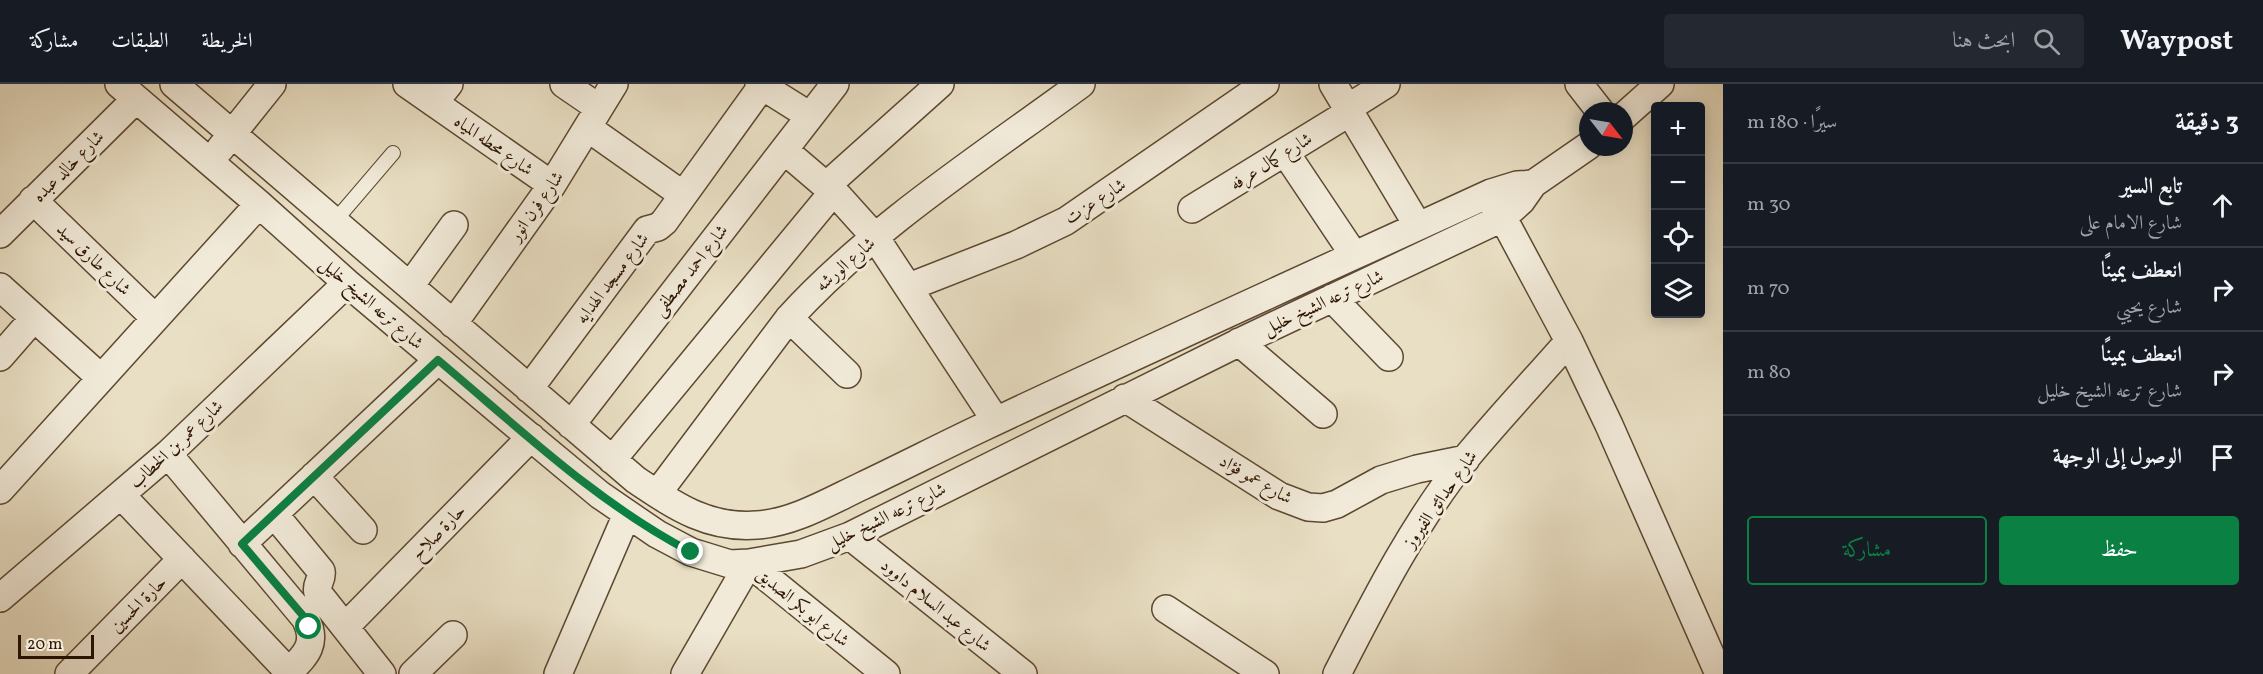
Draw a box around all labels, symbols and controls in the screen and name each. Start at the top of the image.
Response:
search box [1664,14,2084,68]
text: Waypost [2120,22,2233,61]
icon: search [2030,25,2063,58]
text: ابحث هنا [1952,26,2015,57]
text: مشاركة [30,27,78,56]
text: الطبقات [111,27,168,56]
text: الخريطة [201,27,253,56]
north arrow [1579,102,1633,156]
map controls [1651,102,1705,318]
button: + [1651,102,1705,156]
text: 3 دقيقة [2175,105,2239,141]
text: سيرًا · 180 m [1747,109,1837,137]
street label: شارع محطه المياه [448,110,538,184]
street label: شارع خالد عبده [27,125,111,209]
street label: شارع كمال عرفه [1226,127,1318,198]
button: − [1651,156,1705,210]
street label: شارع فرن انور [503,167,572,249]
text: تابع السير [2120,172,2182,203]
street label: شارع عزت [1060,173,1132,232]
icon: ahead [2206,189,2239,222]
text: 30 m [1747,191,1791,219]
button: locate [1651,210,1705,264]
text: شارع الامام على [2080,210,2182,238]
street label: شارع طارق سيد [49,218,136,303]
street label: شارع احمد مصطفى [647,220,736,323]
street label: شارع مسجد الهدايه [571,228,657,330]
street label: شارع الورشه [810,232,882,299]
street label: شارع ترعه الشيخ خليل [312,252,428,358]
text: انعطف يمينًا [2101,256,2182,287]
street label: شارع ترعه الشيخ خليل [1259,264,1389,344]
button: layers [1651,264,1705,318]
icon: right [2206,273,2239,306]
text: 70 m [1747,275,1790,303]
text: شارع يحيي [2116,294,2182,322]
text: انعطف يمينًا [2101,340,2182,371]
icon: right [2206,357,2239,390]
text: 80 m [1747,359,1791,387]
text: شارع ترعه الشيخ خليل [2037,378,2182,406]
street label: شارع عمر بن الخطاب [124,395,230,496]
icon: arrive [2206,441,2239,474]
text: الوصول إلى الوجهة [2053,442,2182,473]
street label: شارع حدائق الفيروز [1397,446,1485,556]
street label: شارع عمو فؤاد [1213,449,1297,512]
street label: شارع ترعه الشيخ خليل [823,478,952,559]
street label: حارة صلاح [406,499,474,568]
button: مشاركة [1747,516,1987,585]
button: حفظ [1999,516,2239,585]
route end [677,538,703,564]
street label: شارع عبد السلام داوود [873,554,996,660]
street label: شارع ابو بكر الصديق [749,563,854,654]
street label: حارة الحسين [105,571,173,639]
route start [295,613,321,639]
scale bar [18,632,94,660]
text: 20 m [27,634,62,656]

